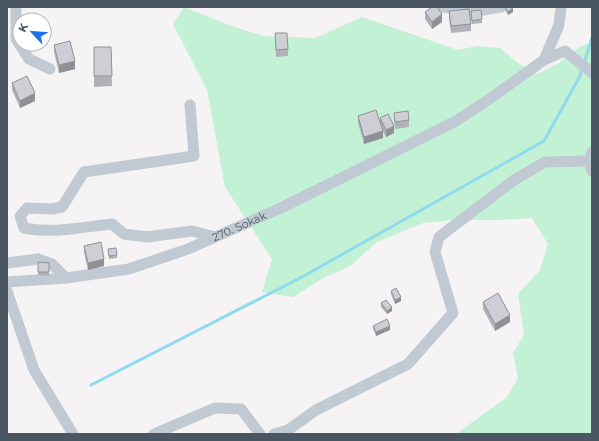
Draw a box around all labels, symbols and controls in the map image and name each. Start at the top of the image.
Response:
north arrow [12,12,52,52]
text: K [15,20,31,34]
street label: 270. Sokak [210,208,269,245]

